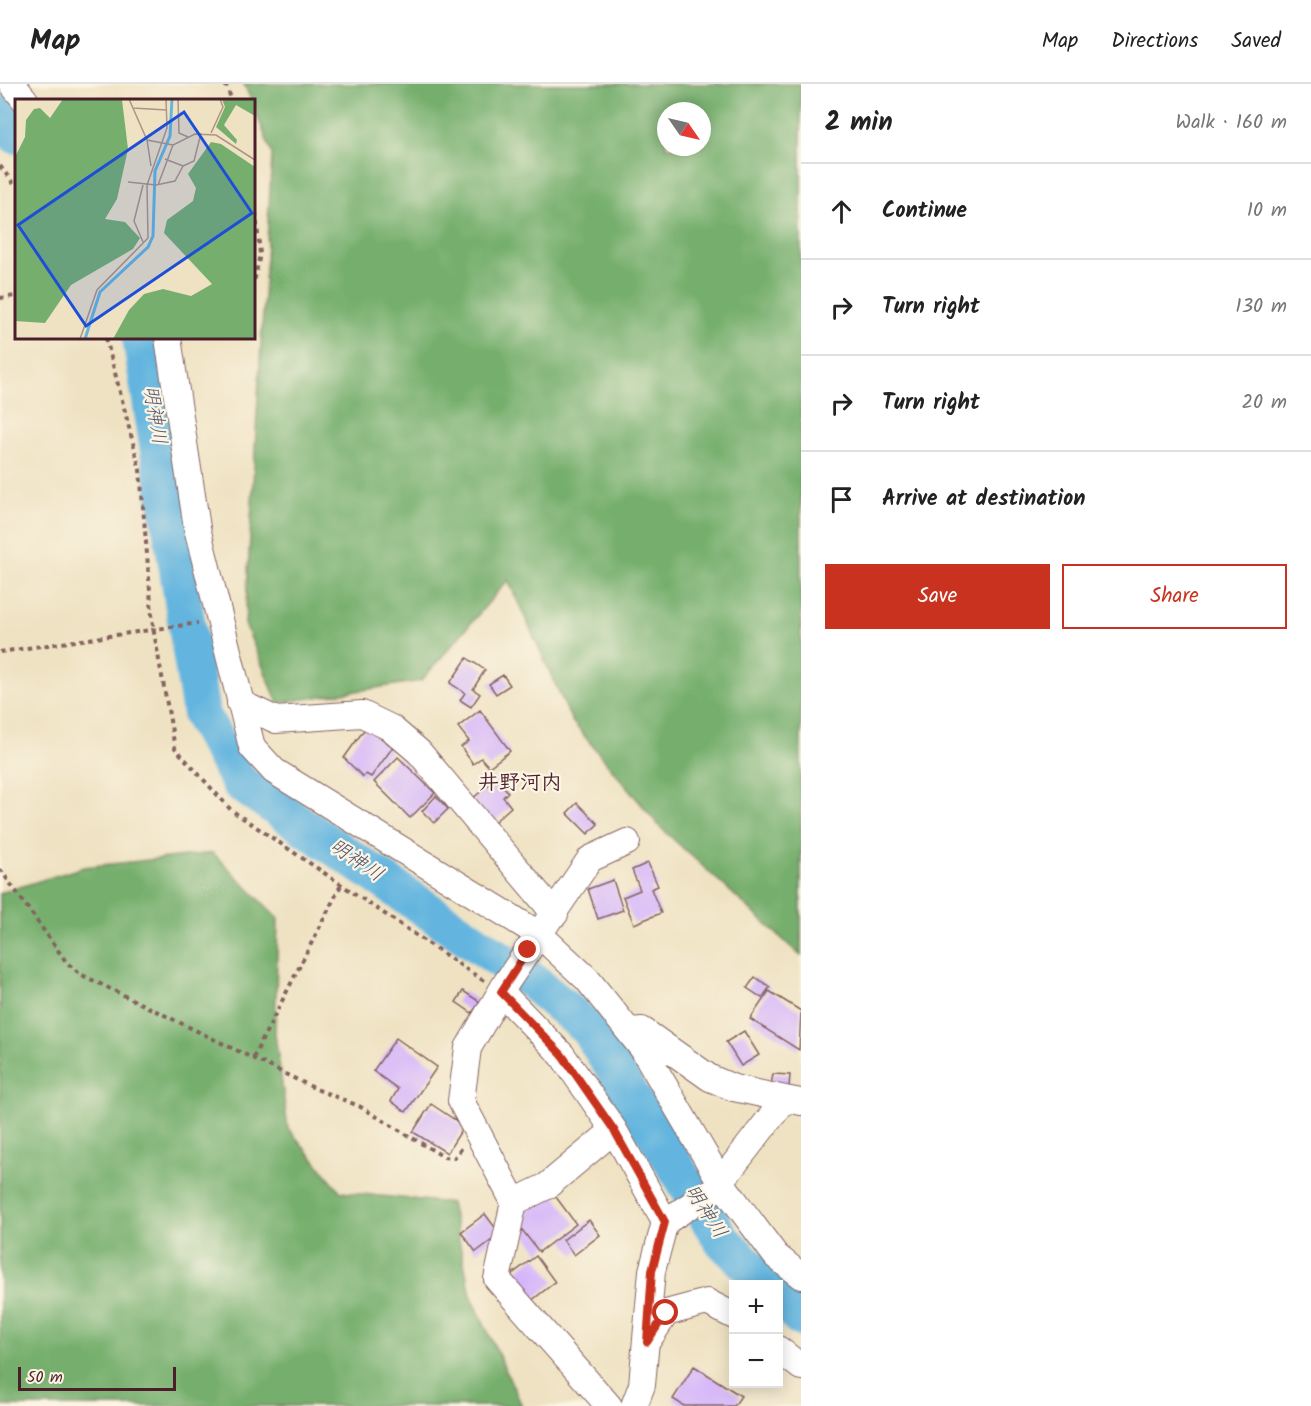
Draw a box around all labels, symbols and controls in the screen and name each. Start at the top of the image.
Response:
text: Map [30,19,81,64]
text: Map [1042,25,1078,58]
text: Directions [1111,25,1198,58]
text: Saved [1231,25,1281,58]
inset map [15,99,255,339]
north arrow [657,102,711,156]
text: 2 min [825,102,893,144]
text: Walk · 160 m [1176,107,1287,139]
text: Continue [882,194,967,229]
icon: ahead [825,195,858,228]
text: 10 m [1247,195,1287,227]
text: Turn right [882,290,980,325]
icon: right [825,291,858,324]
text: 130 m [1235,291,1287,323]
water label: 明神川 [134,383,174,447]
text: Turn right [882,386,980,421]
icon: right [825,387,858,420]
text: 20 m [1241,387,1287,419]
text: Arrive at destination [882,482,1085,517]
icon: arrive [825,483,858,516]
button: Save [825,564,1050,629]
button: Share [1062,564,1287,629]
district label: 井野河内 [478,767,562,800]
water label: 明神川 [322,831,390,891]
route end [514,936,540,962]
water label: 明神川 [675,1178,735,1246]
map controls [729,1280,783,1388]
button: + [729,1280,783,1334]
route start [652,1299,678,1325]
button: − [729,1334,783,1388]
scale bar [18,1364,176,1392]
text: 50 m [27,1365,63,1390]

